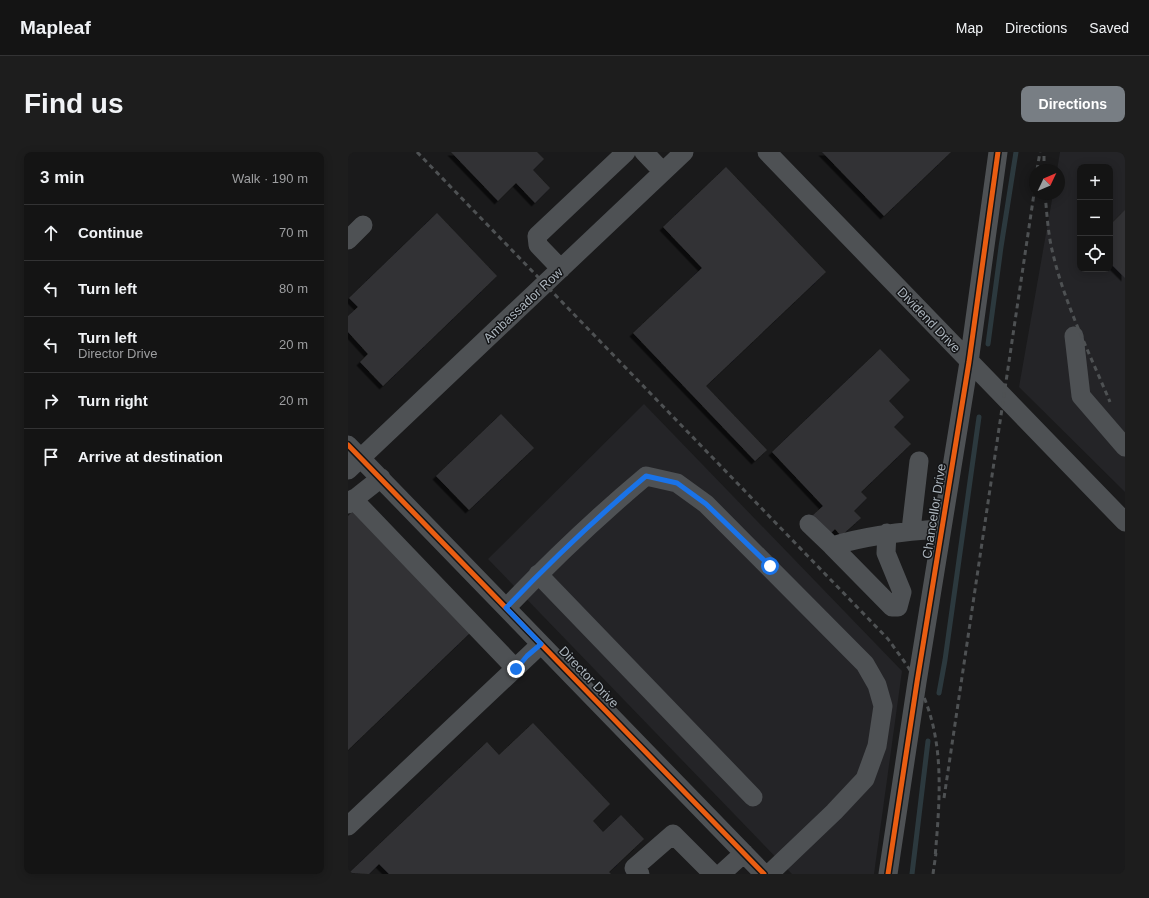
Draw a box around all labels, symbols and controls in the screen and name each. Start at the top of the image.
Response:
text: Mapleaf [20,17,91,38]
text: Map [956,20,983,36]
text: Directions [1005,20,1067,36]
text: Saved [1089,20,1129,36]
button: Directions [1021,86,1125,122]
text: Find us [24,88,124,119]
north arrow [1029,164,1065,200]
map controls [1077,164,1113,272]
button: + [1077,164,1113,200]
text: 3 min [40,168,84,187]
text: Walk · 190 m [232,171,308,186]
button: − [1077,200,1113,236]
icon: ahead [40,222,62,244]
text: Continue [78,224,143,241]
text: 70 m [279,225,308,240]
button: locate [1077,236,1113,272]
street label: Ambassador Row [480,264,566,345]
icon: left [40,278,62,300]
text: Turn left [78,280,137,297]
text: 80 m [279,281,308,296]
street label: Dividend Drive [894,284,964,356]
text: Turn left [78,329,137,346]
icon: left [40,334,62,356]
text: 20 m [279,337,308,352]
text: Director Drive [78,346,157,361]
icon: right [40,390,62,412]
text: Turn right [78,392,148,409]
text: 20 m [279,393,308,408]
icon: arrive [40,446,62,468]
text: Arrive at destination [78,448,223,465]
street label: Chancellor Drive [919,462,949,560]
route start [761,557,779,575]
street label: Director Drive [556,643,622,711]
route end [507,660,525,678]

